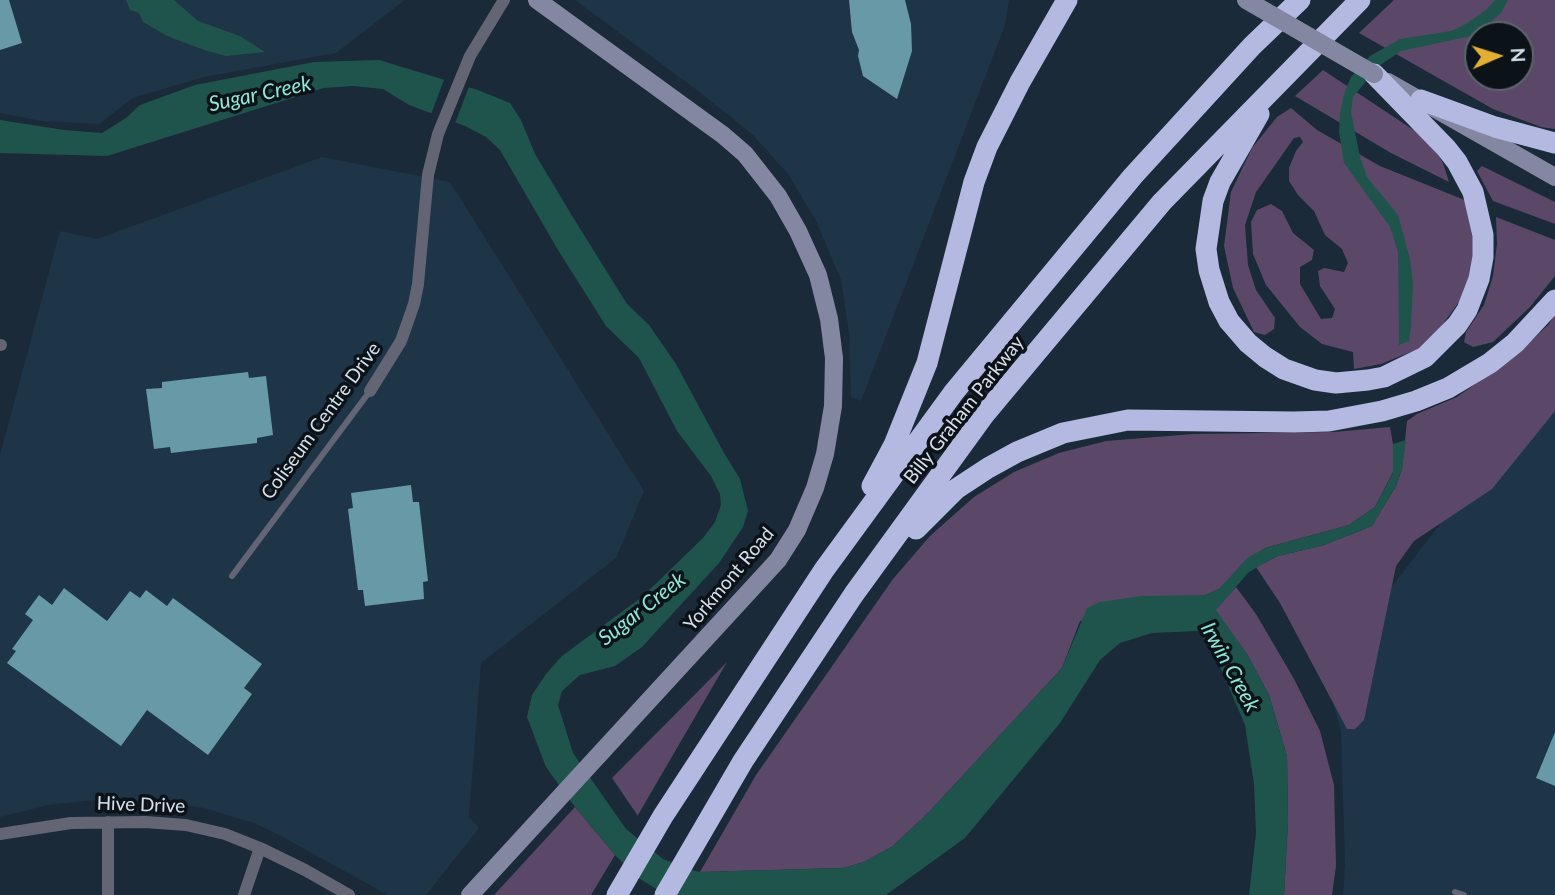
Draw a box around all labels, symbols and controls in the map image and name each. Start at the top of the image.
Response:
north arrow [1464,21,1534,91]
text: N [1507,47,1530,63]
water label: Sugar Creek [206,71,314,117]
street label: Billy Graham Parkway [899,331,1029,489]
street label: Coliseum Centre Drive [256,338,386,504]
street label: Yorkmont Road [679,523,779,635]
water label: Sugar Creek [593,567,691,651]
water label: Irwin Creek [1195,618,1265,716]
street label: Hive Drive [96,792,186,818]

